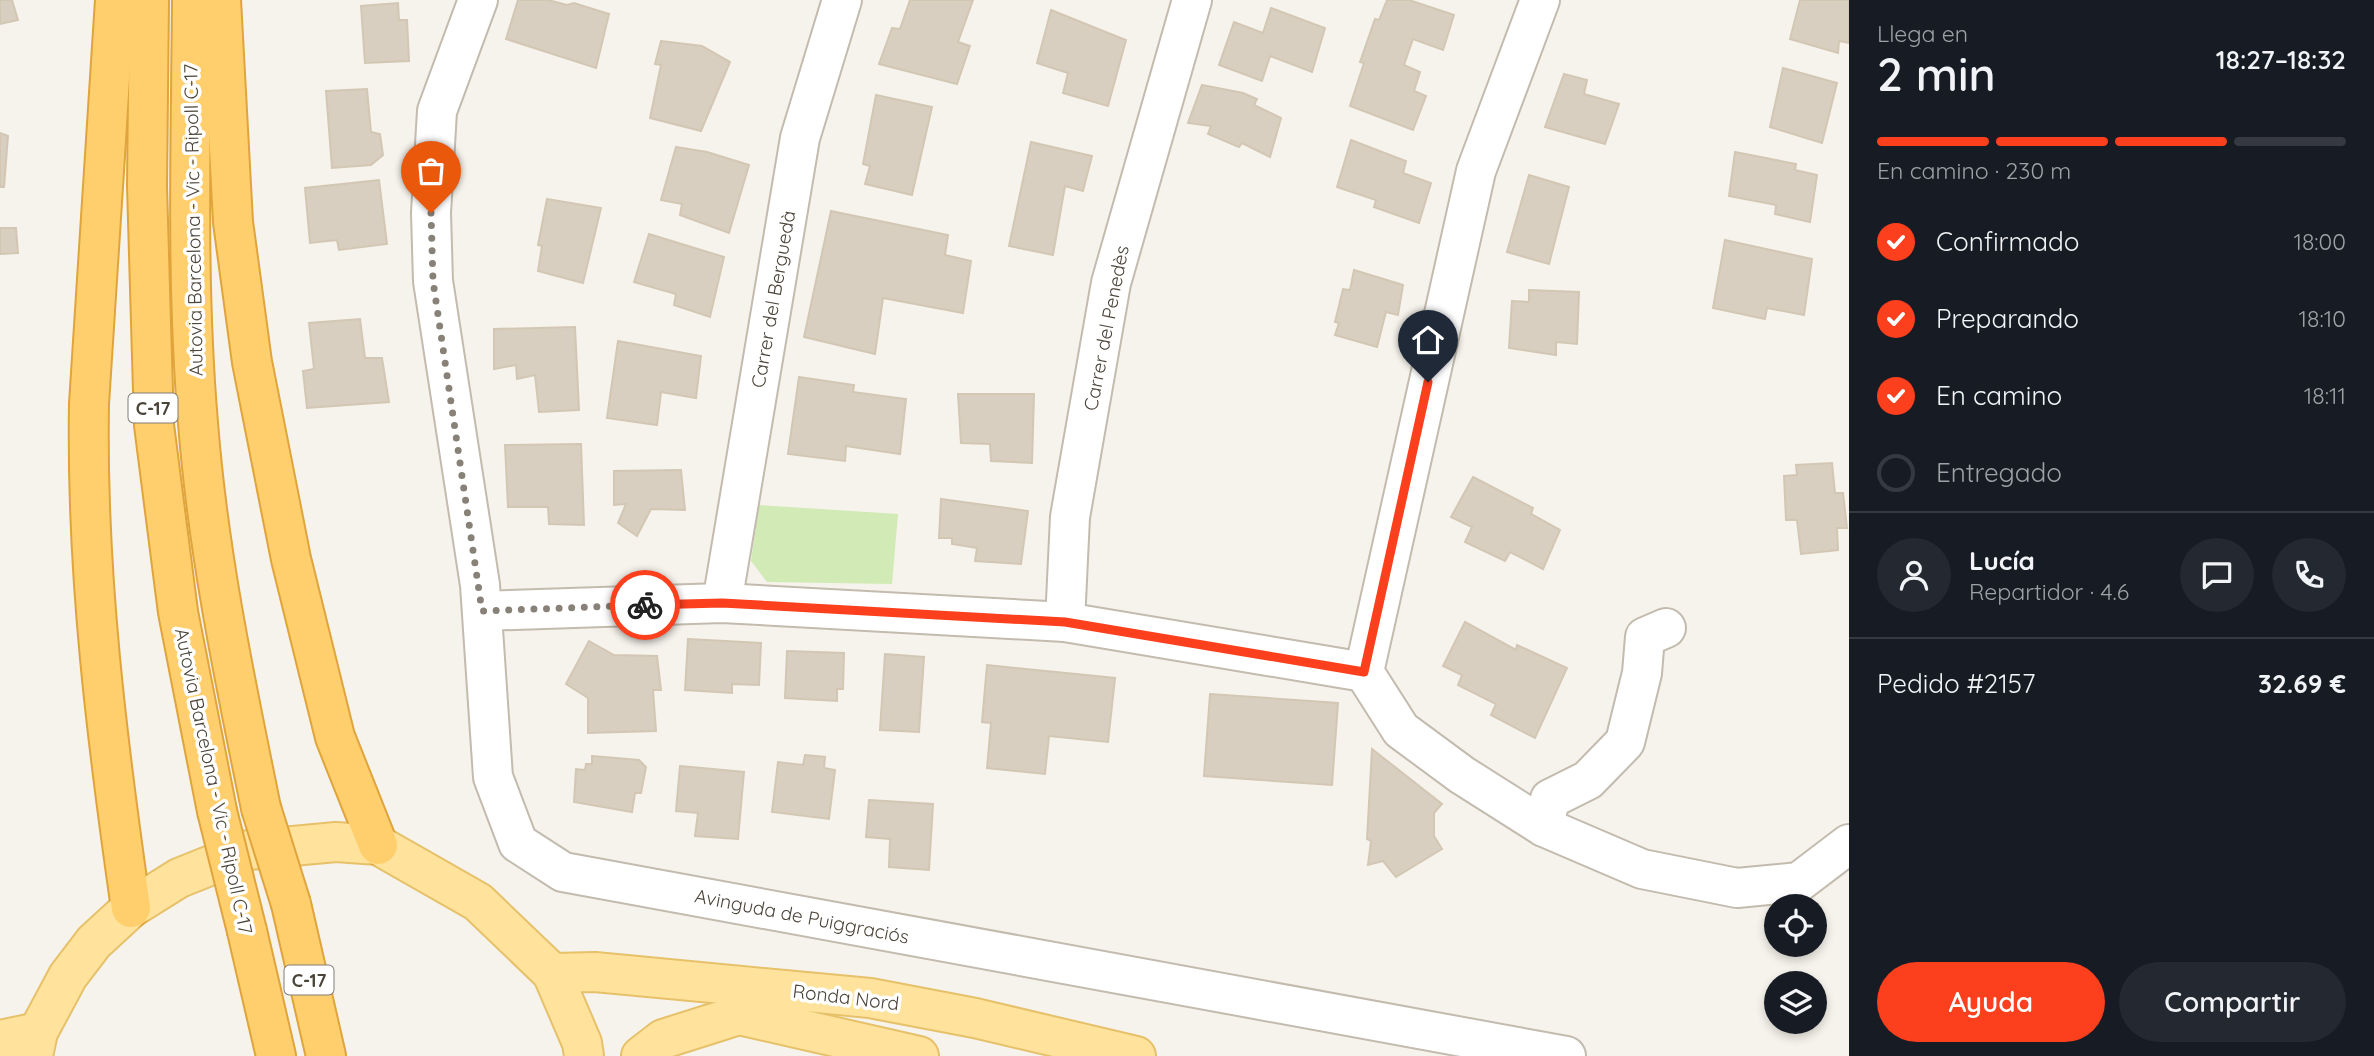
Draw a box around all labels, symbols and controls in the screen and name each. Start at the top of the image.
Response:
text: Llega en [1877,19,1968,48]
text: 18:27–18:32 [2216,43,2346,76]
text: 2 min [1877,45,1996,103]
street label: Autovia Barcelona - Vic - Ripoll C-17 [178,63,208,376]
pin [401,141,461,213]
icon: bag [412,152,450,190]
text: En camino · 230 m [1877,156,2071,185]
street label: Carrer del Berguedà [746,208,800,390]
icon: check [1877,223,1915,261]
text: Confirmado [1936,225,2080,258]
text: 18:00 [2293,227,2346,256]
street label: Carrer del Penedès [1078,243,1134,413]
icon: check [1877,300,1915,338]
text: Preparando [1936,302,2079,335]
text: 18:10 [2299,304,2346,333]
pin [1398,310,1458,382]
icon: home [1409,321,1447,359]
icon: check [1877,377,1915,415]
text: En camino [1936,379,2062,412]
text: 18:11 [2304,381,2346,410]
road number: C-17 [128,394,178,422]
text: Entregado [1936,456,2062,489]
button: person [1877,538,1951,612]
button: chat [2180,538,2254,612]
button: phone [2272,538,2346,612]
text: Lucía [1969,544,2035,577]
courier [610,570,680,640]
text: Repartidor · 4.6 [1969,577,2129,606]
icon: bike [626,586,664,624]
street label: Autovia Barcelona - Vic - Ripoll C-17 [170,626,258,937]
text: Pedido #2157 [1877,667,2035,700]
text: 32.69 € [2258,667,2346,700]
street label: Avinguda de Puiggraciós [693,883,911,949]
map controls [1764,894,1827,1034]
button: locate [1764,894,1827,957]
button: Ayuda [1877,962,2105,1042]
button: Compartir [2119,962,2346,1042]
road number: C-17 [284,965,334,995]
button: layers [1764,971,1827,1034]
street label: Ronda Nord [791,979,901,1015]

